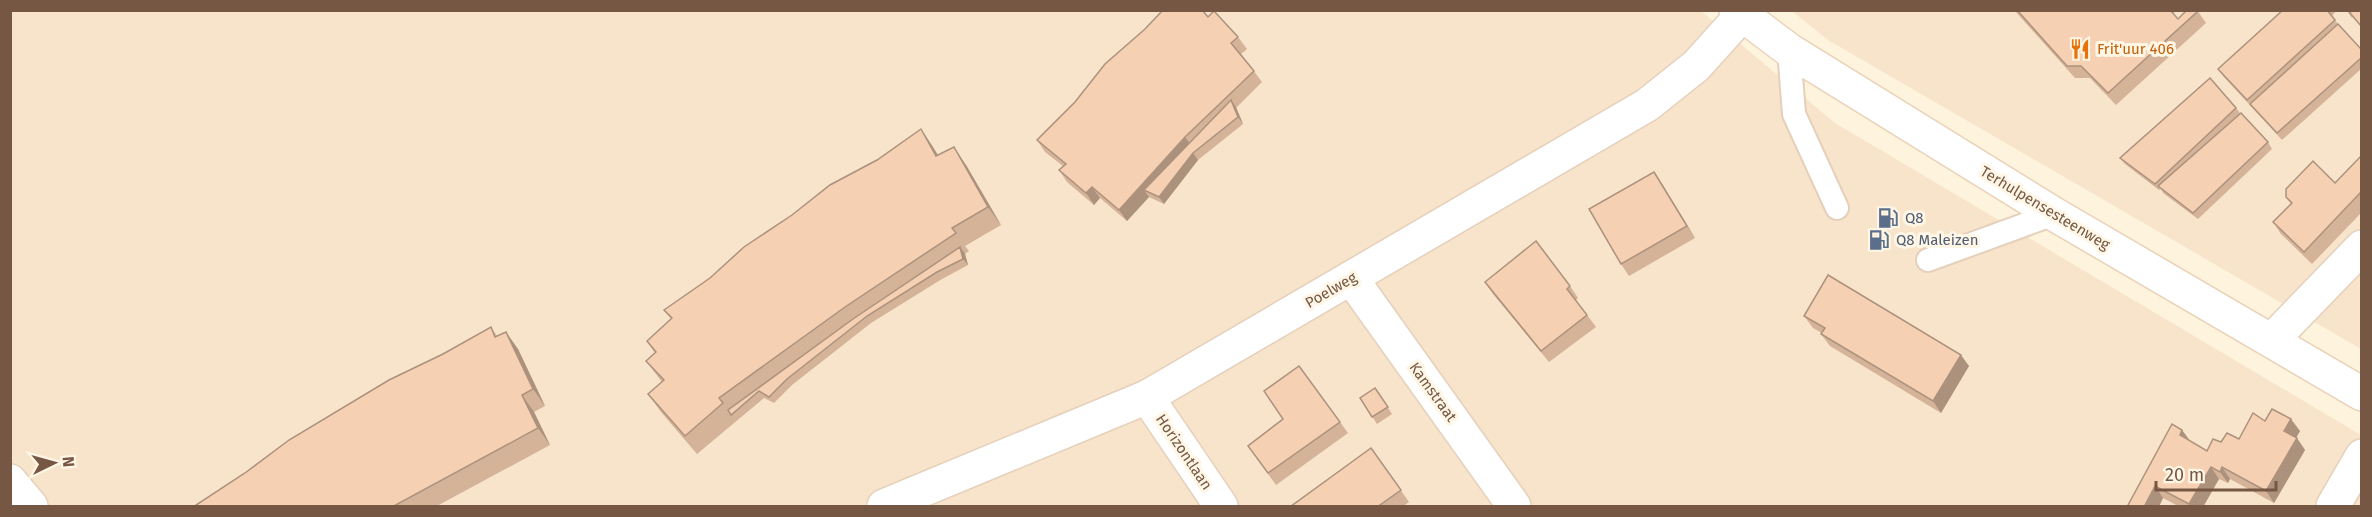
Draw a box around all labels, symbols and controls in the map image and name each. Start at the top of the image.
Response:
restaurant icon: Frit'uur 406 [2068,37,2092,61]
place label: Frit'uur 406 [2097,40,2174,58]
street label: Terhulpensesteenweg [1977,162,2113,254]
fuel station icon: Q8 [1876,206,1900,230]
place label: Q8 [1905,209,1924,227]
fuel station icon: Q8 Maleizen [1867,228,1891,252]
place label: Q8 Maleizen [1896,231,1978,249]
street label: Poelweg [1302,268,1360,312]
street label: Kamstraat [1405,359,1461,426]
street label: Horizontlaan [1152,411,1216,493]
north arrow [24,433,84,493]
scale bar [2156,454,2276,492]
text: N [59,456,78,468]
text: 20 m [2165,464,2204,486]

